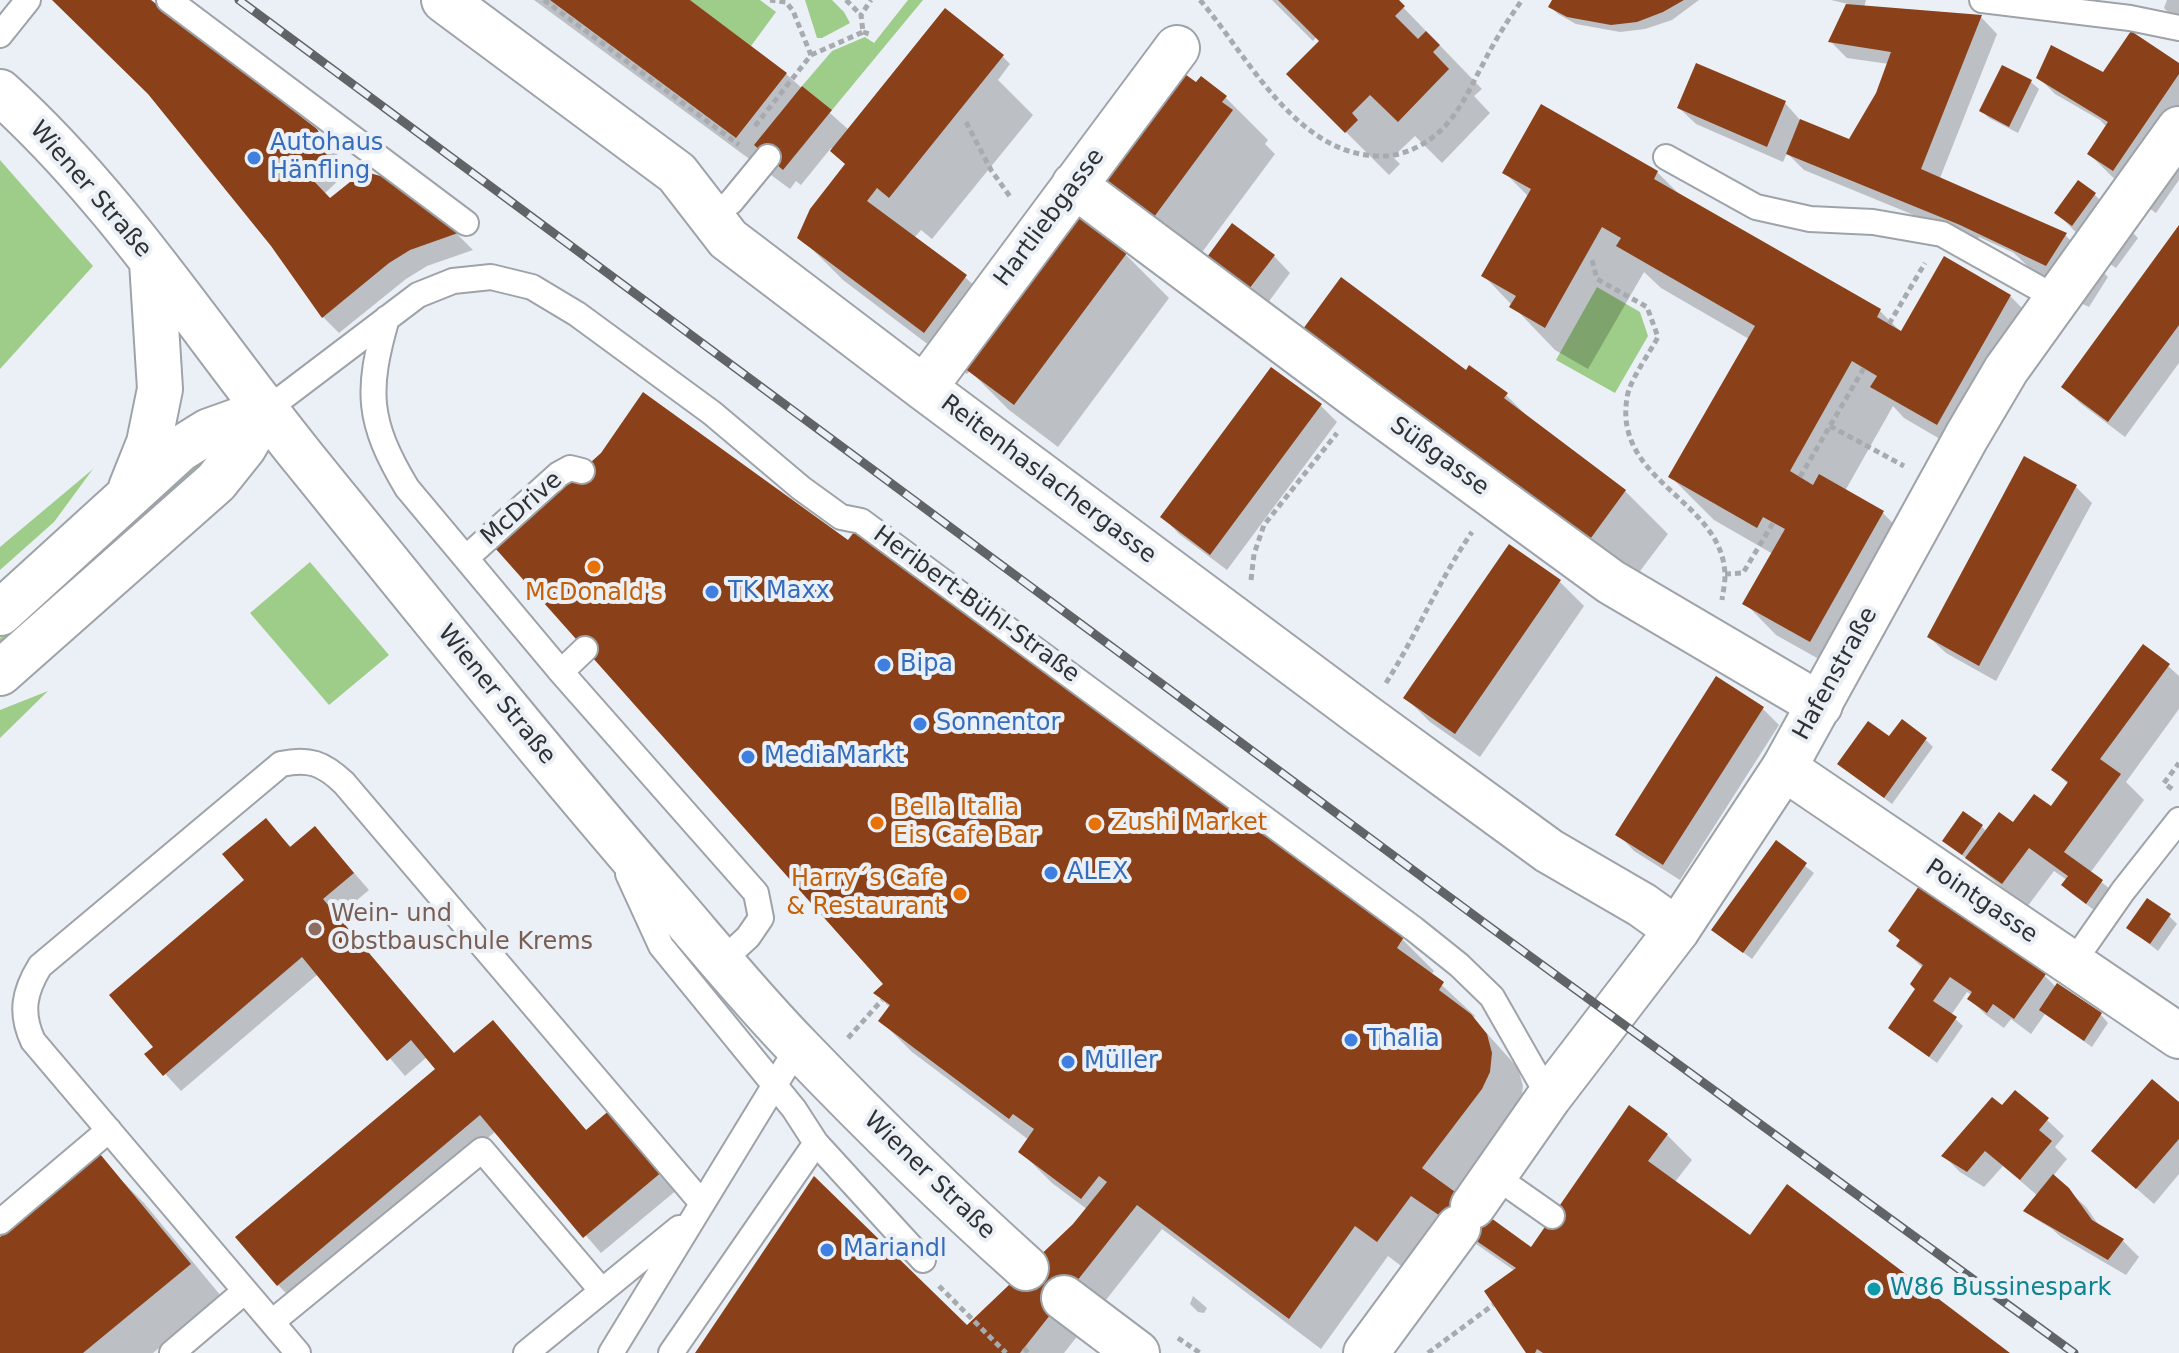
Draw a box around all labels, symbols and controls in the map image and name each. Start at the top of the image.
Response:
street label: Wiener Straße [23,116,157,264]
place label: Autohaus Hänfling [270,130,383,186]
street label: Hartliebgasse [989,143,1111,293]
marker: Autohaus Hänfling [245,149,263,167]
street label: Reitenhaslachergasse [934,389,1162,571]
street label: Süßgasse [1384,411,1494,503]
street label: McDrive [476,466,568,552]
street label: Heribert-Bühl-Straße [867,521,1085,689]
marker: McDonald's [585,558,603,576]
place label: TK Maxx [728,578,830,606]
place label: McDonald's [525,580,663,608]
marker: TK Maxx [703,583,721,601]
street label: Hafenstraße [1788,602,1884,746]
street label: Wiener Straße [431,619,561,771]
place label: Bipa [900,651,953,679]
marker: Bipa [875,656,893,674]
place label: Sonnentor [936,710,1060,738]
marker: Sonnentor [911,715,929,733]
place label: MediaMarkt [764,743,905,771]
marker: MediaMarkt [739,748,757,766]
place label: Bella Italia Eis Cafe Bar [893,795,1038,851]
place label: Zushi Market [1111,810,1267,838]
marker: Bella Italia Eis Cafe Bar [868,814,886,832]
marker: Zushi Market [1086,815,1104,833]
street label: Pointgasse [1919,854,2043,950]
place label: ALEX [1067,859,1128,887]
marker: ALEX [1042,864,1060,882]
place label: Harry´s Cafe & Restaurant [786,866,944,922]
marker: Harry´s Cafe & Restaurant [951,885,969,903]
place label: Wein- und Obstbauschule Krems [331,901,593,957]
marker: Wein- und Obstbauschule Krems [306,920,324,938]
place label: Thalia [1367,1026,1440,1054]
marker: Thalia [1342,1031,1360,1049]
place label: Müller [1084,1048,1158,1076]
marker: Müller [1059,1053,1077,1071]
street label: Wiener Straße [857,1106,1001,1246]
place label: Mariandl [843,1236,947,1264]
marker: Mariandl [818,1241,836,1259]
place label: W86 Bussinespark [1890,1275,2111,1303]
marker: W86 Bussinespark [1865,1280,1883,1298]

